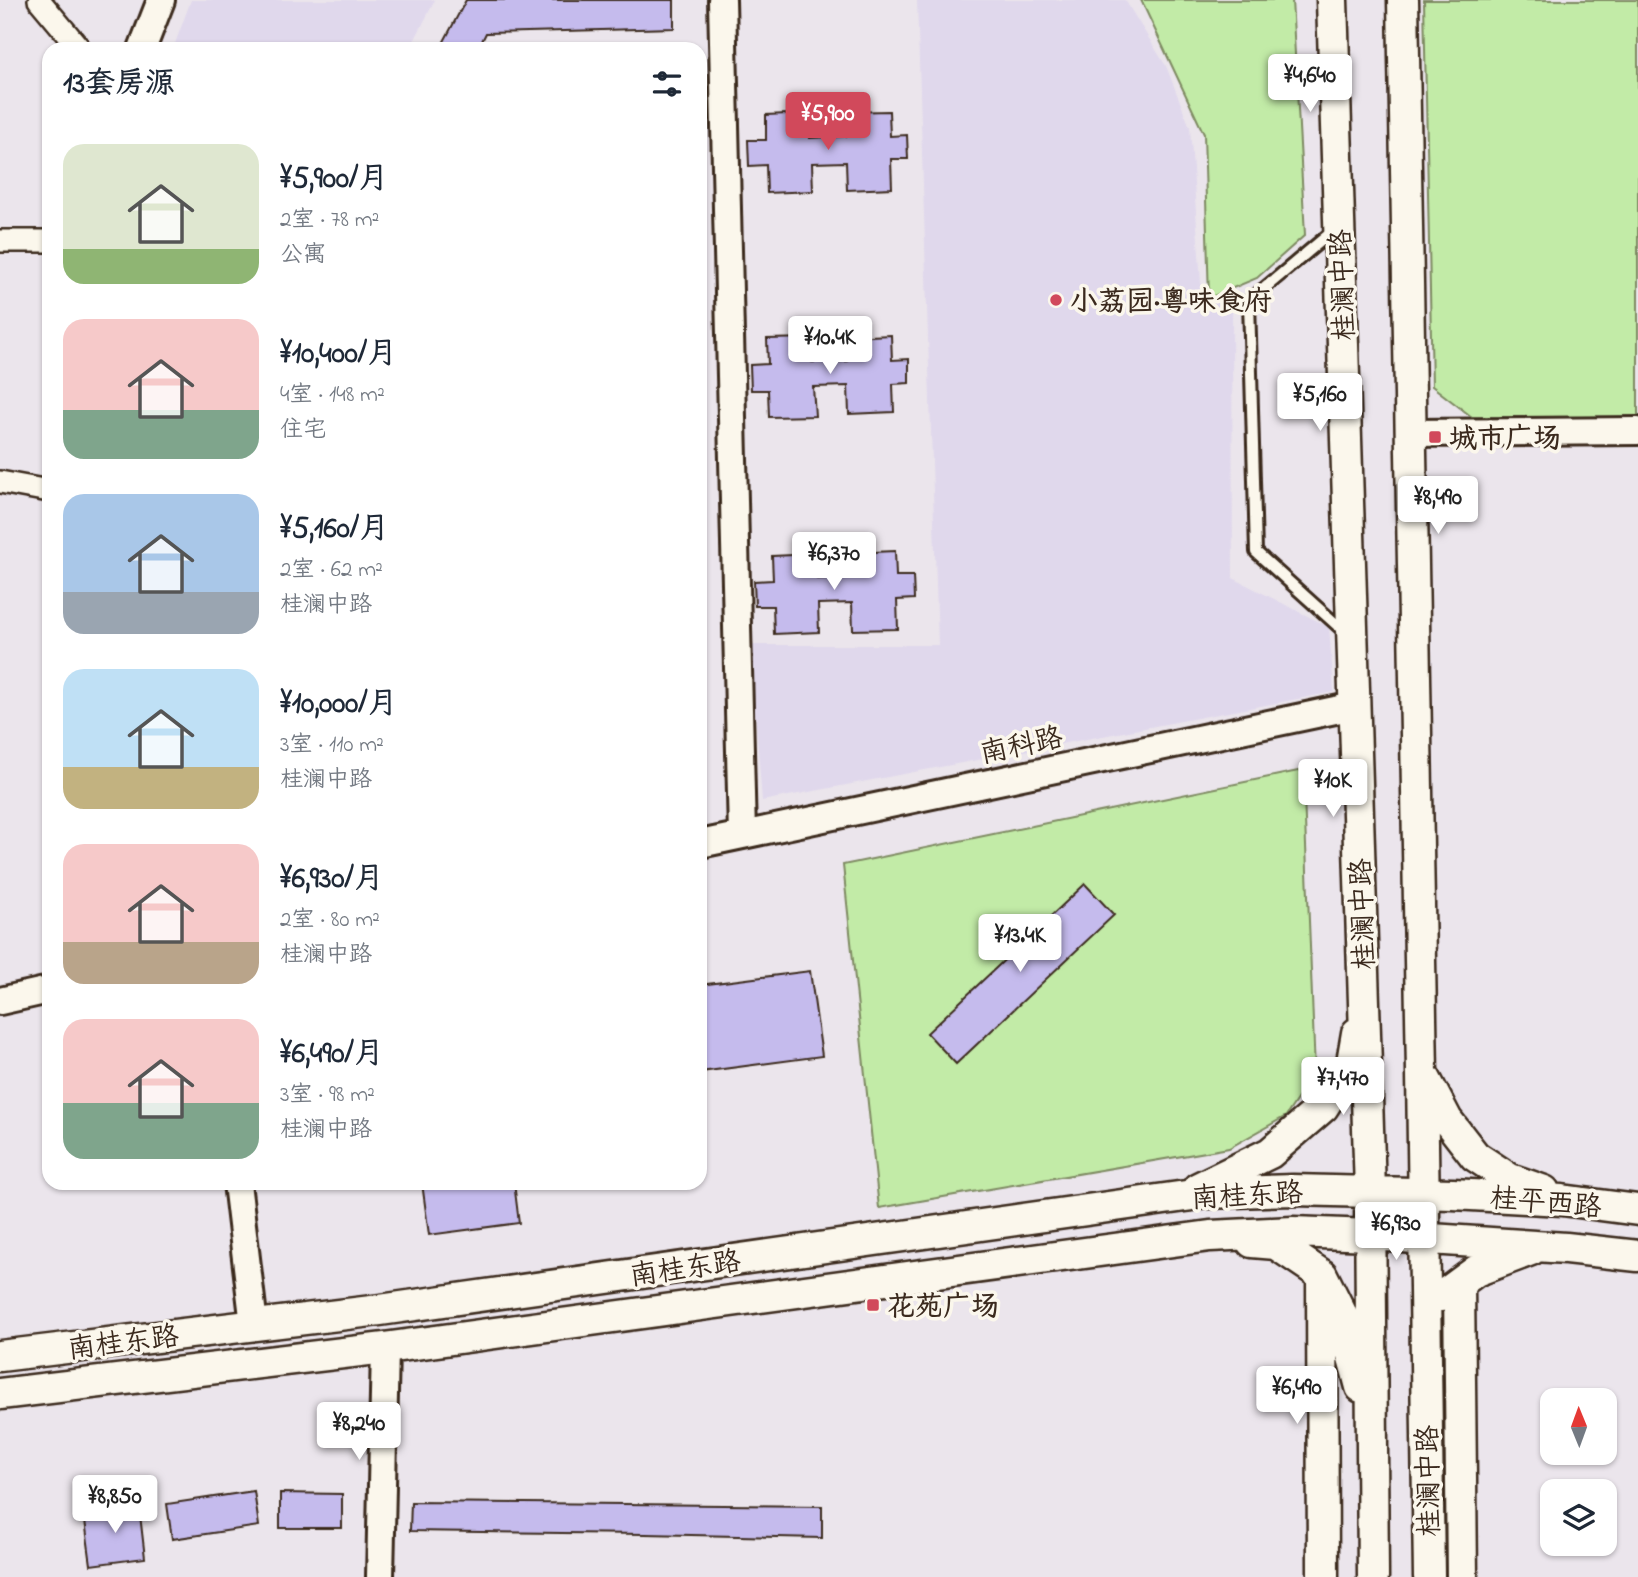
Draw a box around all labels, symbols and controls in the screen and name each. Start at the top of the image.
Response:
pin: ¥4,640 [1253,54,1367,114]
text: ¥4,640 [1284,60,1336,93]
text: 13套房源 [63,63,175,107]
icon: filters [648,65,686,103]
pin: ¥5,900 [771,92,885,152]
text: ¥5,900 [802,98,854,131]
text: ¥5,900/月 [280,158,388,202]
icon: home [119,172,203,256]
text: 2室 · 78 m² [280,204,379,237]
street label: 桂澜中路 [1322,228,1367,342]
text: 公寓 [280,239,326,272]
place label: 小荔园·粤味食府 [1070,283,1272,324]
marker: 小荔园·粤味食府 [1048,292,1064,308]
pin: ¥10.4K [773,316,887,376]
text: ¥10.4K [804,322,856,355]
text: ¥10,400/月 [280,333,397,377]
icon: home [119,347,203,431]
pin: ¥5,160 [1263,374,1377,433]
text: 4室 · 148 m² [280,379,385,412]
text: ¥5,160 [1293,379,1347,412]
text: 住宅 [280,414,326,447]
place label: 城市广场 [1449,420,1561,461]
marker: 城市广场 [1427,429,1443,445]
pin: ¥8,490 [1381,476,1495,536]
text: ¥8,490 [1414,482,1462,515]
text: ¥5,160/月 [280,508,389,552]
icon: home [119,522,203,606]
pin: ¥6,370 [777,532,891,592]
text: ¥6,370 [808,538,860,571]
text: 2室 · 62 m² [280,554,383,587]
text: 桂澜中路 [280,589,372,622]
text: ¥10,000/月 [280,683,398,727]
icon: home [119,697,203,781]
street label: 南科路 [976,719,1067,776]
text: 3室 · 110 m² [280,729,384,762]
pin: ¥10K [1292,760,1374,819]
text: 桂澜中路 [280,764,372,797]
text: ¥10K [1314,765,1352,798]
street label: 桂澜中路 [1342,857,1387,971]
text: ¥6,930/月 [280,858,384,902]
icon: home [119,872,203,956]
text: 2室 · 80 m² [280,904,380,937]
pin: ¥13.4K [963,914,1077,974]
text: ¥13.4K [994,920,1046,953]
text: 桂澜中路 [280,939,372,972]
text: ¥6,490/月 [280,1033,384,1077]
icon: home [119,1047,203,1131]
pin: ¥7,470 [1286,1058,1400,1117]
text: ¥7,470 [1317,1063,1369,1096]
text: 3室 · 98 m² [280,1079,375,1112]
text: 桂澜中路 [280,1114,372,1147]
street label: 南桂东路 [1190,1174,1304,1221]
street label: 桂平西路 [1488,1179,1603,1230]
pin: ¥6,930 [1339,1202,1453,1262]
text: ¥6,930 [1371,1208,1421,1241]
street label: 南桂东路 [627,1242,744,1299]
place label: 花苑广场 [887,1288,999,1329]
marker: 花苑广场 [865,1297,881,1313]
street label: 南桂东路 [65,1317,182,1372]
pin: ¥6,490 [1240,1366,1354,1426]
text: ¥6,490 [1272,1372,1322,1405]
north arrow [1540,1388,1617,1465]
map controls [1540,1388,1617,1556]
pin: ¥8,240 [302,1402,416,1462]
text: ¥8,240 [333,1408,385,1441]
street label: 桂澜中路 [1409,1425,1452,1537]
pin: ¥8,850 [58,1476,172,1535]
button: layers [1540,1479,1617,1556]
text: ¥8,850 [88,1481,142,1514]

